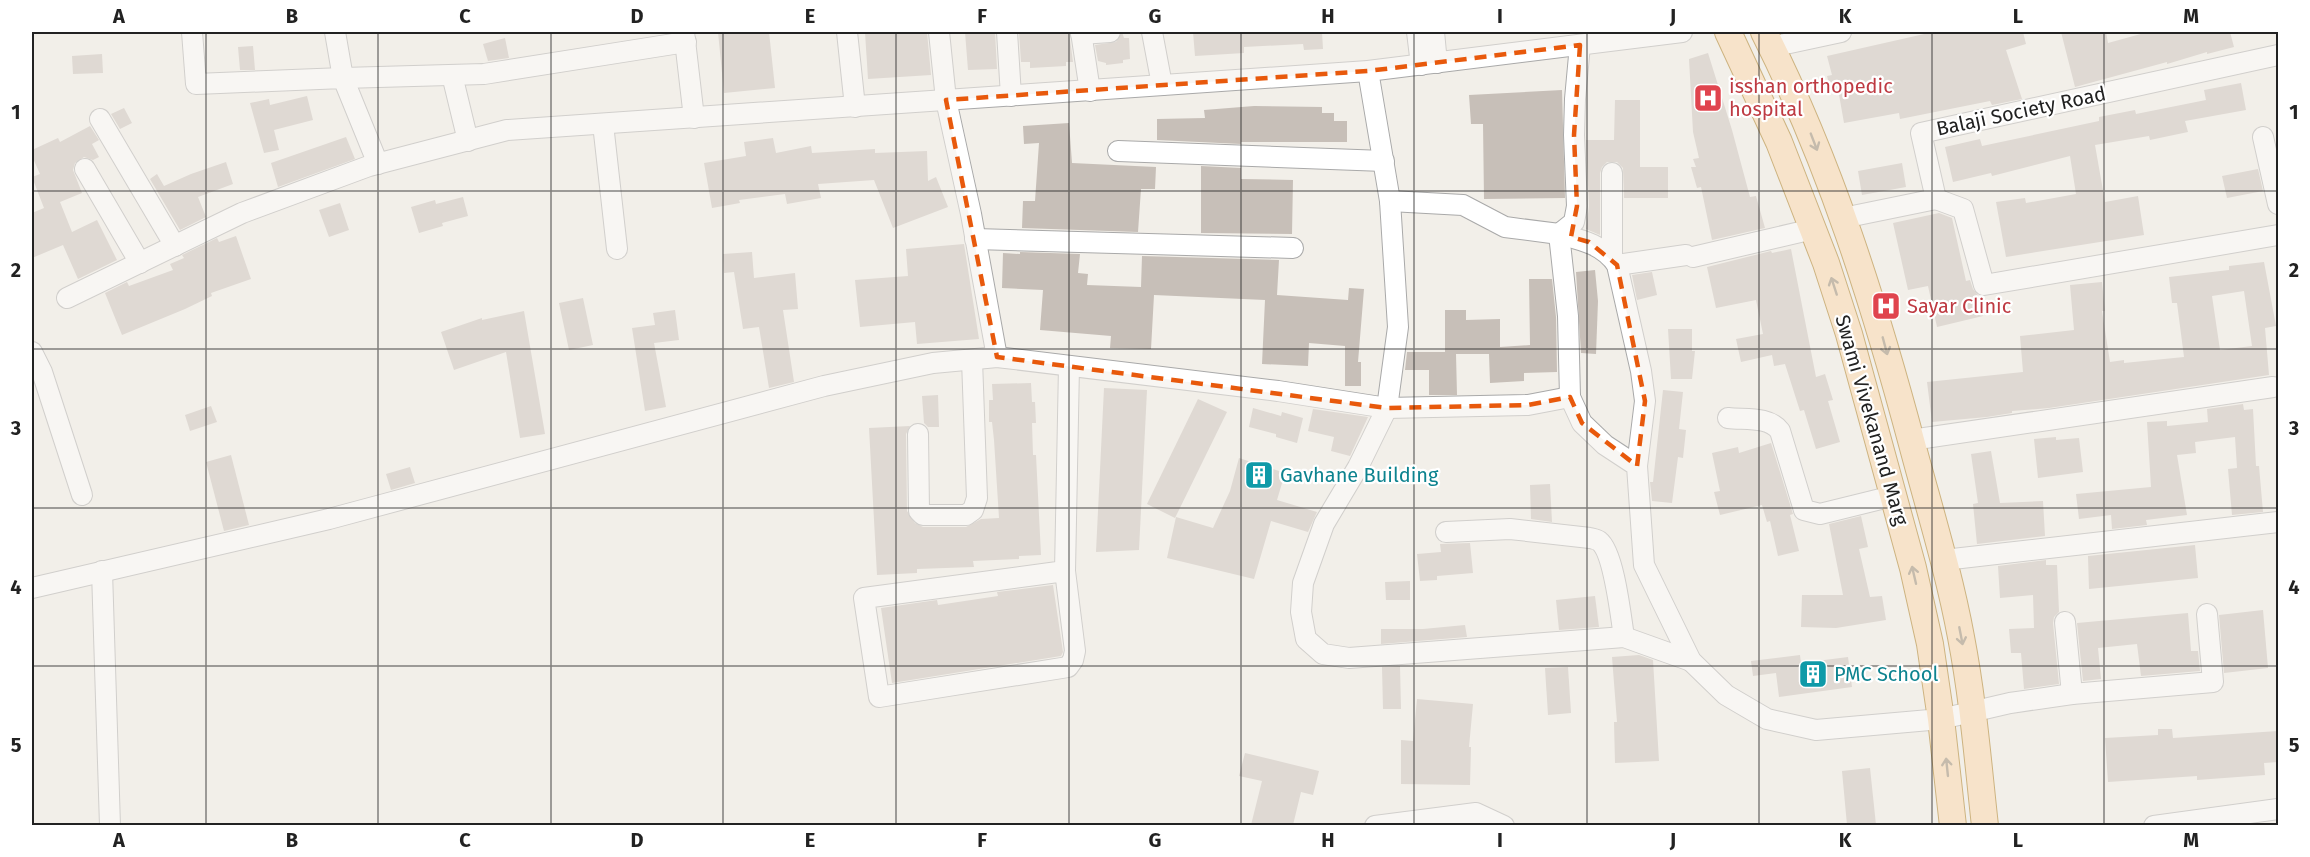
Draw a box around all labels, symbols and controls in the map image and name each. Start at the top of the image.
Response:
text: A [112,4,126,28]
text: B [286,4,298,28]
text: C [459,4,471,28]
text: D [630,4,644,28]
text: E [805,4,815,28]
text: F [977,4,987,28]
text: G [1149,4,1161,28]
text: H [1321,4,1335,28]
text: I [1497,4,1503,28]
text: J [1669,4,1676,28]
text: K [1839,4,1852,28]
text: L [2013,4,2023,28]
text: M [2183,4,2199,28]
place label: isshan orthopedic hospital [1729,74,1893,121]
street label: Balaji Society Road [1934,81,2108,141]
hospital icon: isshan orthopedic hospital [1692,82,1724,114]
text: 1 [11,100,21,124]
text: 1 [2289,100,2299,124]
one-way arrow [1809,132,1820,151]
text: 2 [11,258,21,282]
text: 2 [2289,258,2299,282]
one-way arrow [1827,277,1838,296]
hospital icon: Sayar Clinic [1870,290,1902,322]
place label: Sayar Clinic [1907,294,2011,318]
street label: Swami Vivekanand Marg [1830,312,1914,529]
one-way arrow [1880,336,1892,355]
text: 3 [10,416,21,440]
text: 3 [2288,416,2299,440]
building icon: Gavhane Building [1243,459,1275,491]
place label: Gavhane Building [1280,463,1439,487]
one-way arrow [1908,566,1920,585]
text: 4 [10,575,22,599]
text: 4 [2288,575,2300,599]
one-way arrow [1956,626,1967,645]
building icon: PMC School [1797,658,1829,690]
place label: PMC School [1834,662,1938,686]
text: 5 [11,733,22,757]
text: 5 [2289,733,2300,757]
one-way arrow [1941,758,1952,778]
text: A [112,828,126,852]
text: B [286,828,298,852]
text: C [459,828,471,852]
text: D [630,828,644,852]
text: E [805,828,815,852]
text: F [977,828,987,852]
text: G [1149,828,1161,852]
text: H [1321,828,1335,852]
text: I [1497,828,1503,852]
text: J [1669,828,1676,852]
text: K [1839,828,1852,852]
text: L [2013,828,2023,852]
text: M [2183,828,2199,852]

